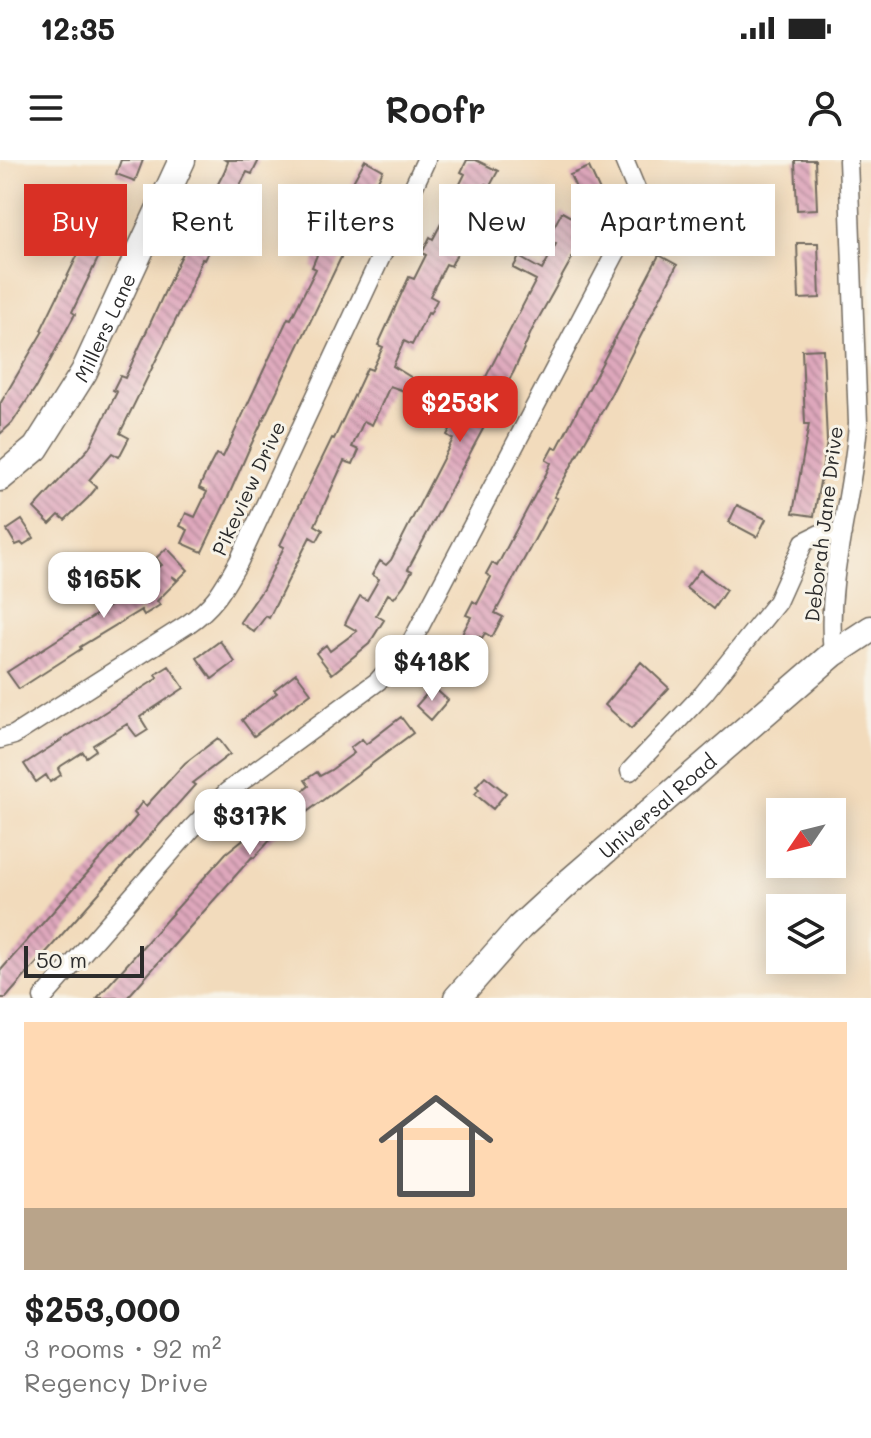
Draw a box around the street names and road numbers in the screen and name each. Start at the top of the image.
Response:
street label: Millers Lane [68,269,141,387]
street label: Pikeview Drive [206,417,290,559]
street label: Deborah Jane Drive [798,425,848,623]
street label: Universal Road [593,748,721,864]

